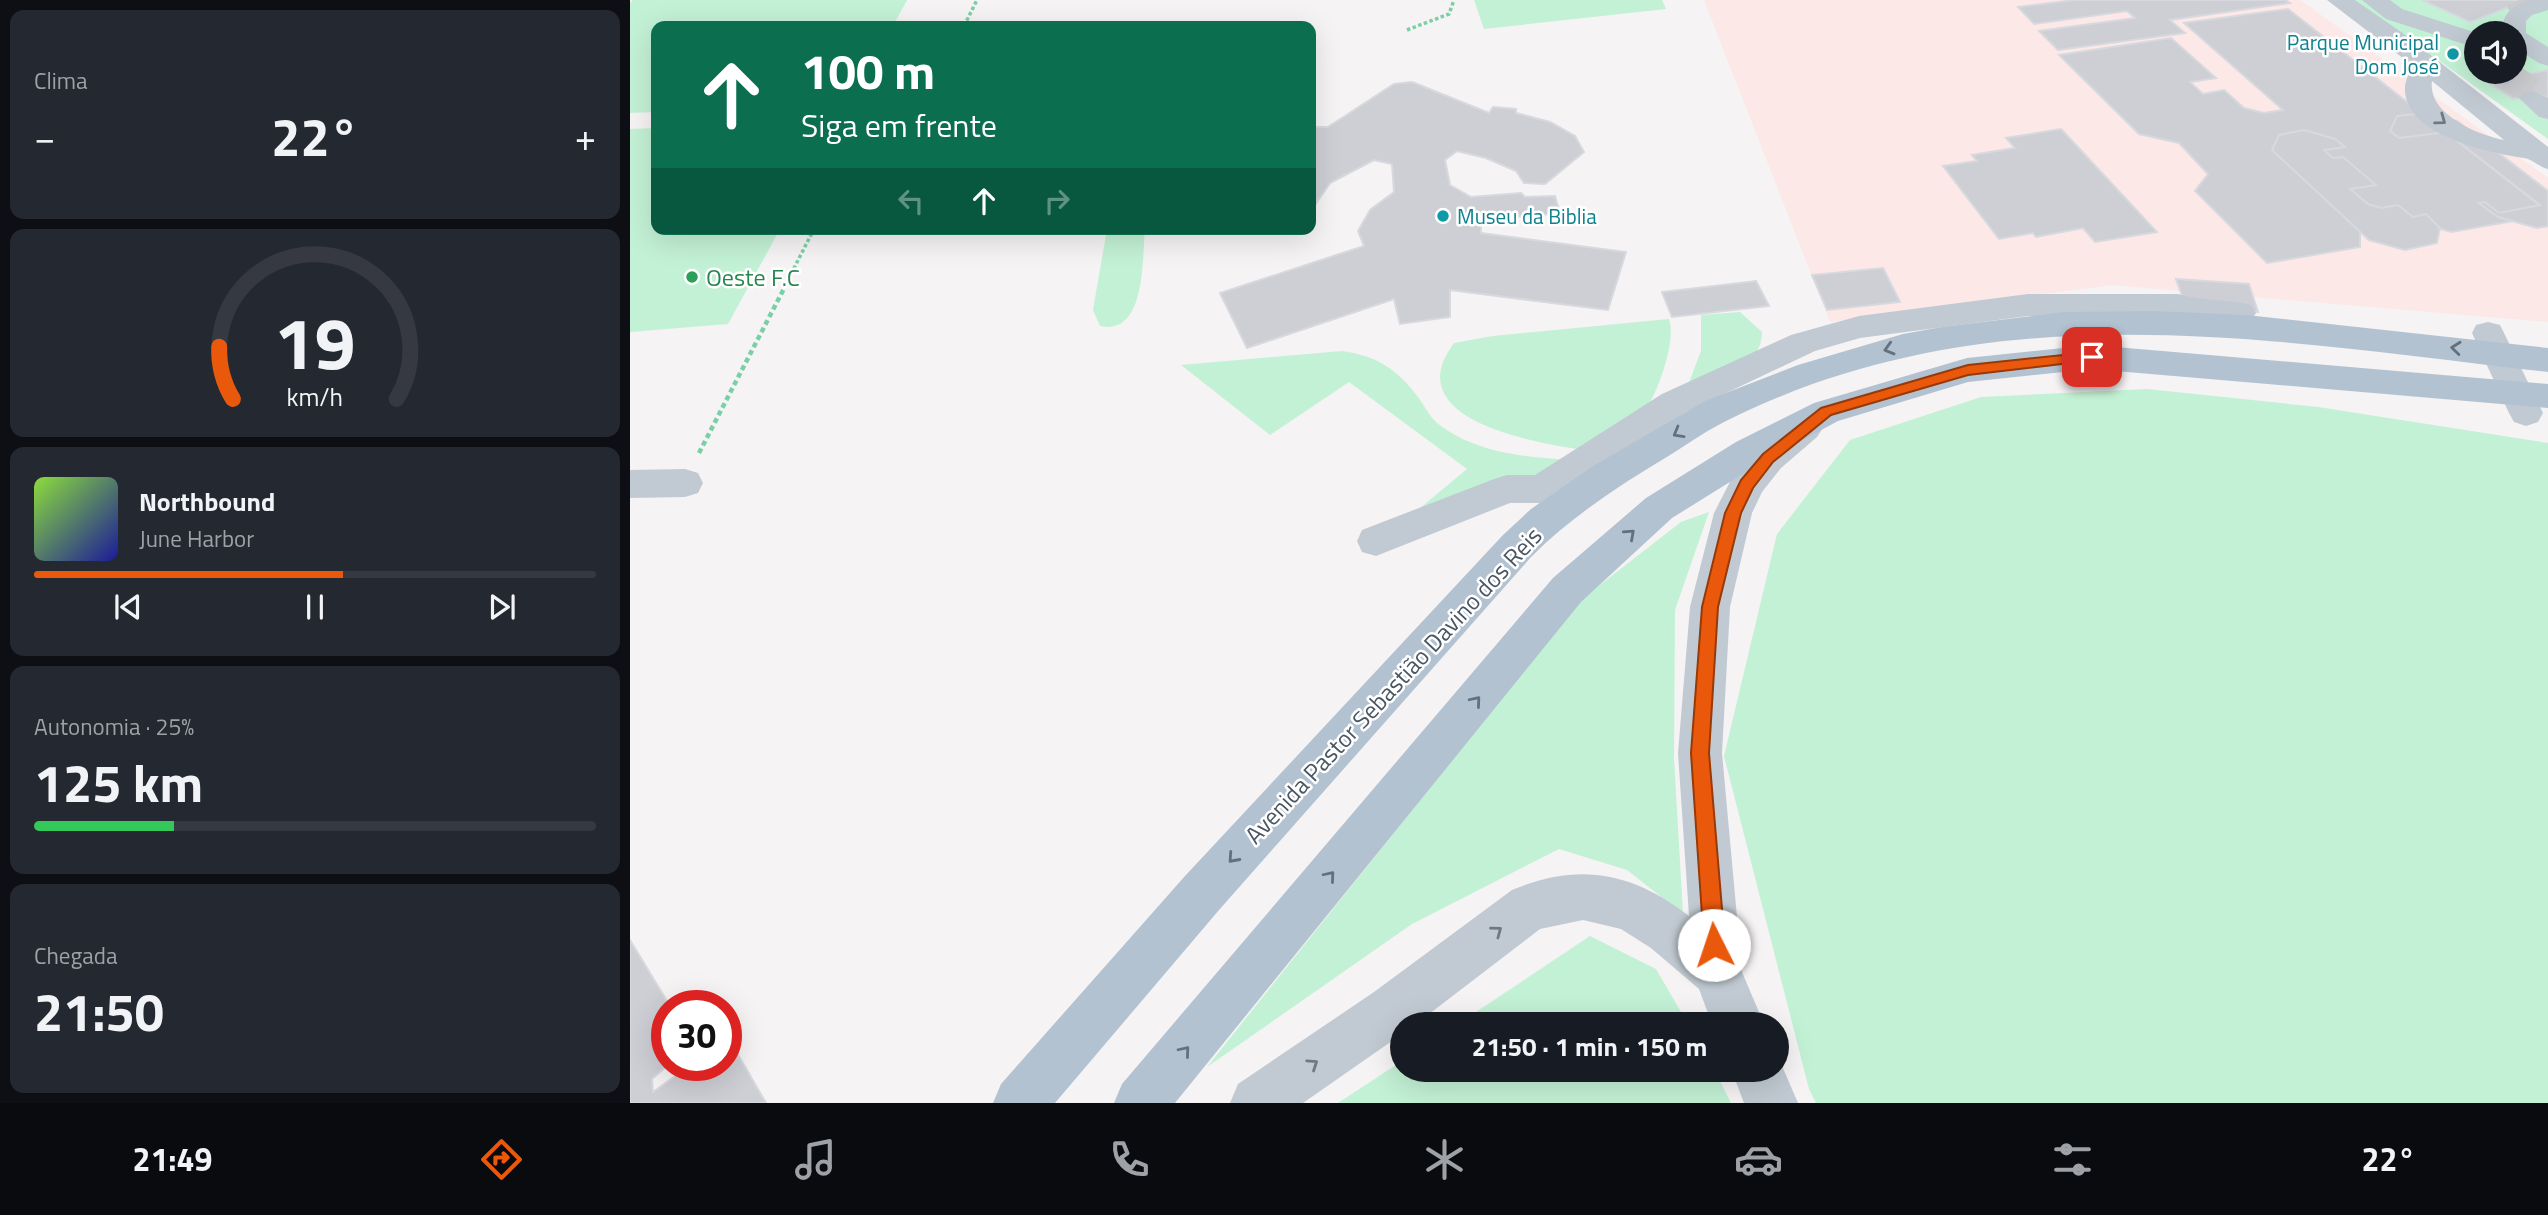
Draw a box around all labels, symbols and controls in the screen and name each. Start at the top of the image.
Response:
map controls [2464,21,2527,84]
button: sound [2464,21,2527,84]
place label: Parque Municipal Dom José [2287,26,2439,82]
text: 100 m [801,33,935,108]
marker: Parque Municipal Dom José [2445,46,2461,62]
icon: ahead [686,49,777,140]
text: Clima [34,63,88,98]
text: 22° [271,97,359,176]
text: Siga em frente [801,101,997,149]
text: − [34,108,55,166]
text: + [575,108,596,166]
one-way arrow [2433,112,2446,124]
icon: left [892,182,930,220]
icon: ahead [965,182,1003,220]
icon: right [1038,182,1076,220]
place label: Museu da Biblia [1457,200,1597,232]
marker: Museu da Biblia [1435,208,1451,224]
place label: Oeste F.C [706,259,800,295]
marker: Oeste F.C [684,269,700,285]
text: 19 [274,287,356,397]
pin [2062,327,2122,387]
icon: arrive [2073,338,2111,376]
one-way arrow [1883,341,1895,355]
one-way arrow [2450,341,2461,356]
text: km/h [287,378,343,416]
one-way arrow [1673,425,1686,438]
text: Northbound [139,482,275,521]
street label: Avenida Pastor Sebastião Davino dos Reis [1236,518,1550,852]
text: June Harbor [139,521,254,556]
one-way arrow [1622,530,1635,542]
icon: previous [109,588,147,626]
icon: pause [296,588,334,626]
icon: next [483,588,521,626]
one-way arrow [1468,696,1480,709]
text: Autonomia · 25% [34,709,194,744]
text: 125 km [34,743,203,822]
one-way arrow [1229,850,1242,863]
one-way arrow [1322,871,1334,884]
position arrow [1677,908,1751,982]
one-way arrow [1489,926,1502,939]
text: Chegada [34,938,118,973]
text: 21:50 [34,972,164,1051]
speed limit sign: 30 [651,990,742,1081]
text: 21:50 · 1 min · 150 m [1472,1027,1707,1066]
one-way arrow [1177,1046,1189,1059]
one-way arrow [1305,1060,1318,1073]
text: 21:49 [133,1135,212,1183]
icon: directions [477,1135,526,1184]
icon: music [791,1135,840,1184]
icon: phone [1105,1135,1154,1184]
icon: climate [1420,1135,1469,1184]
icon: car [1734,1135,1783,1184]
icon: filters [2048,1135,2097,1184]
text: 22° [2362,1135,2415,1183]

